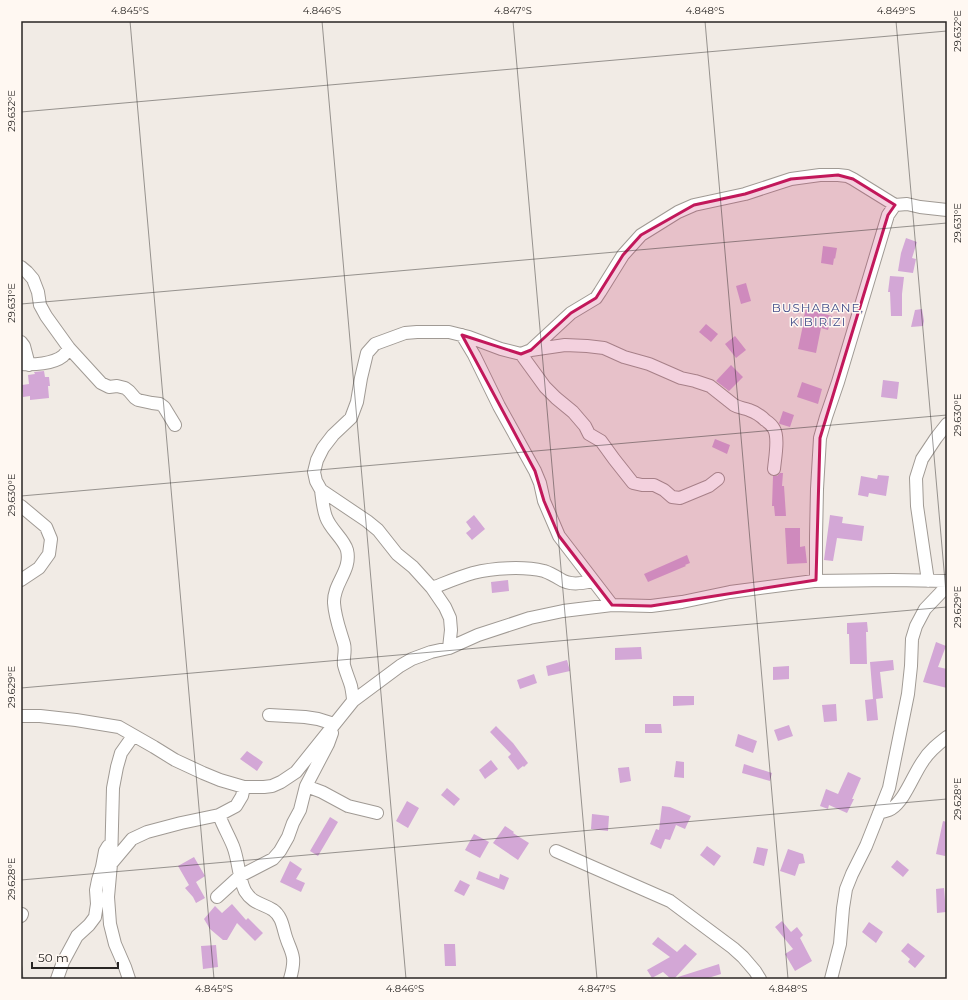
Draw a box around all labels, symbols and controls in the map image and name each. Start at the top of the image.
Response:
text: 4.845°S [111,4,149,17]
text: 4.846°S [303,4,341,17]
text: 4.847°S [494,4,532,17]
text: 4.848°S [685,4,725,17]
text: 4.849°S [877,4,915,17]
text: 29.632°E [951,10,964,52]
text: 29.632°E [5,90,18,132]
text: 29.631°E [951,203,964,243]
text: 29.631°E [5,283,18,323]
district label: BUSHABANE, KIBIRIZI [772,300,864,329]
text: 29.630°E [951,393,964,436]
text: 29.630°E [5,473,18,516]
text: 29.629°E [951,585,964,628]
text: 29.629°E [5,665,18,708]
text: 29.628°E [951,777,964,820]
text: 29.628°E [5,857,18,900]
scale bar [32,944,118,970]
text: 50 m [38,950,69,965]
text: 4.845°S [195,982,233,995]
text: 4.846°S [386,982,424,995]
text: 4.847°S [578,982,616,995]
text: 4.848°S [768,982,808,995]

